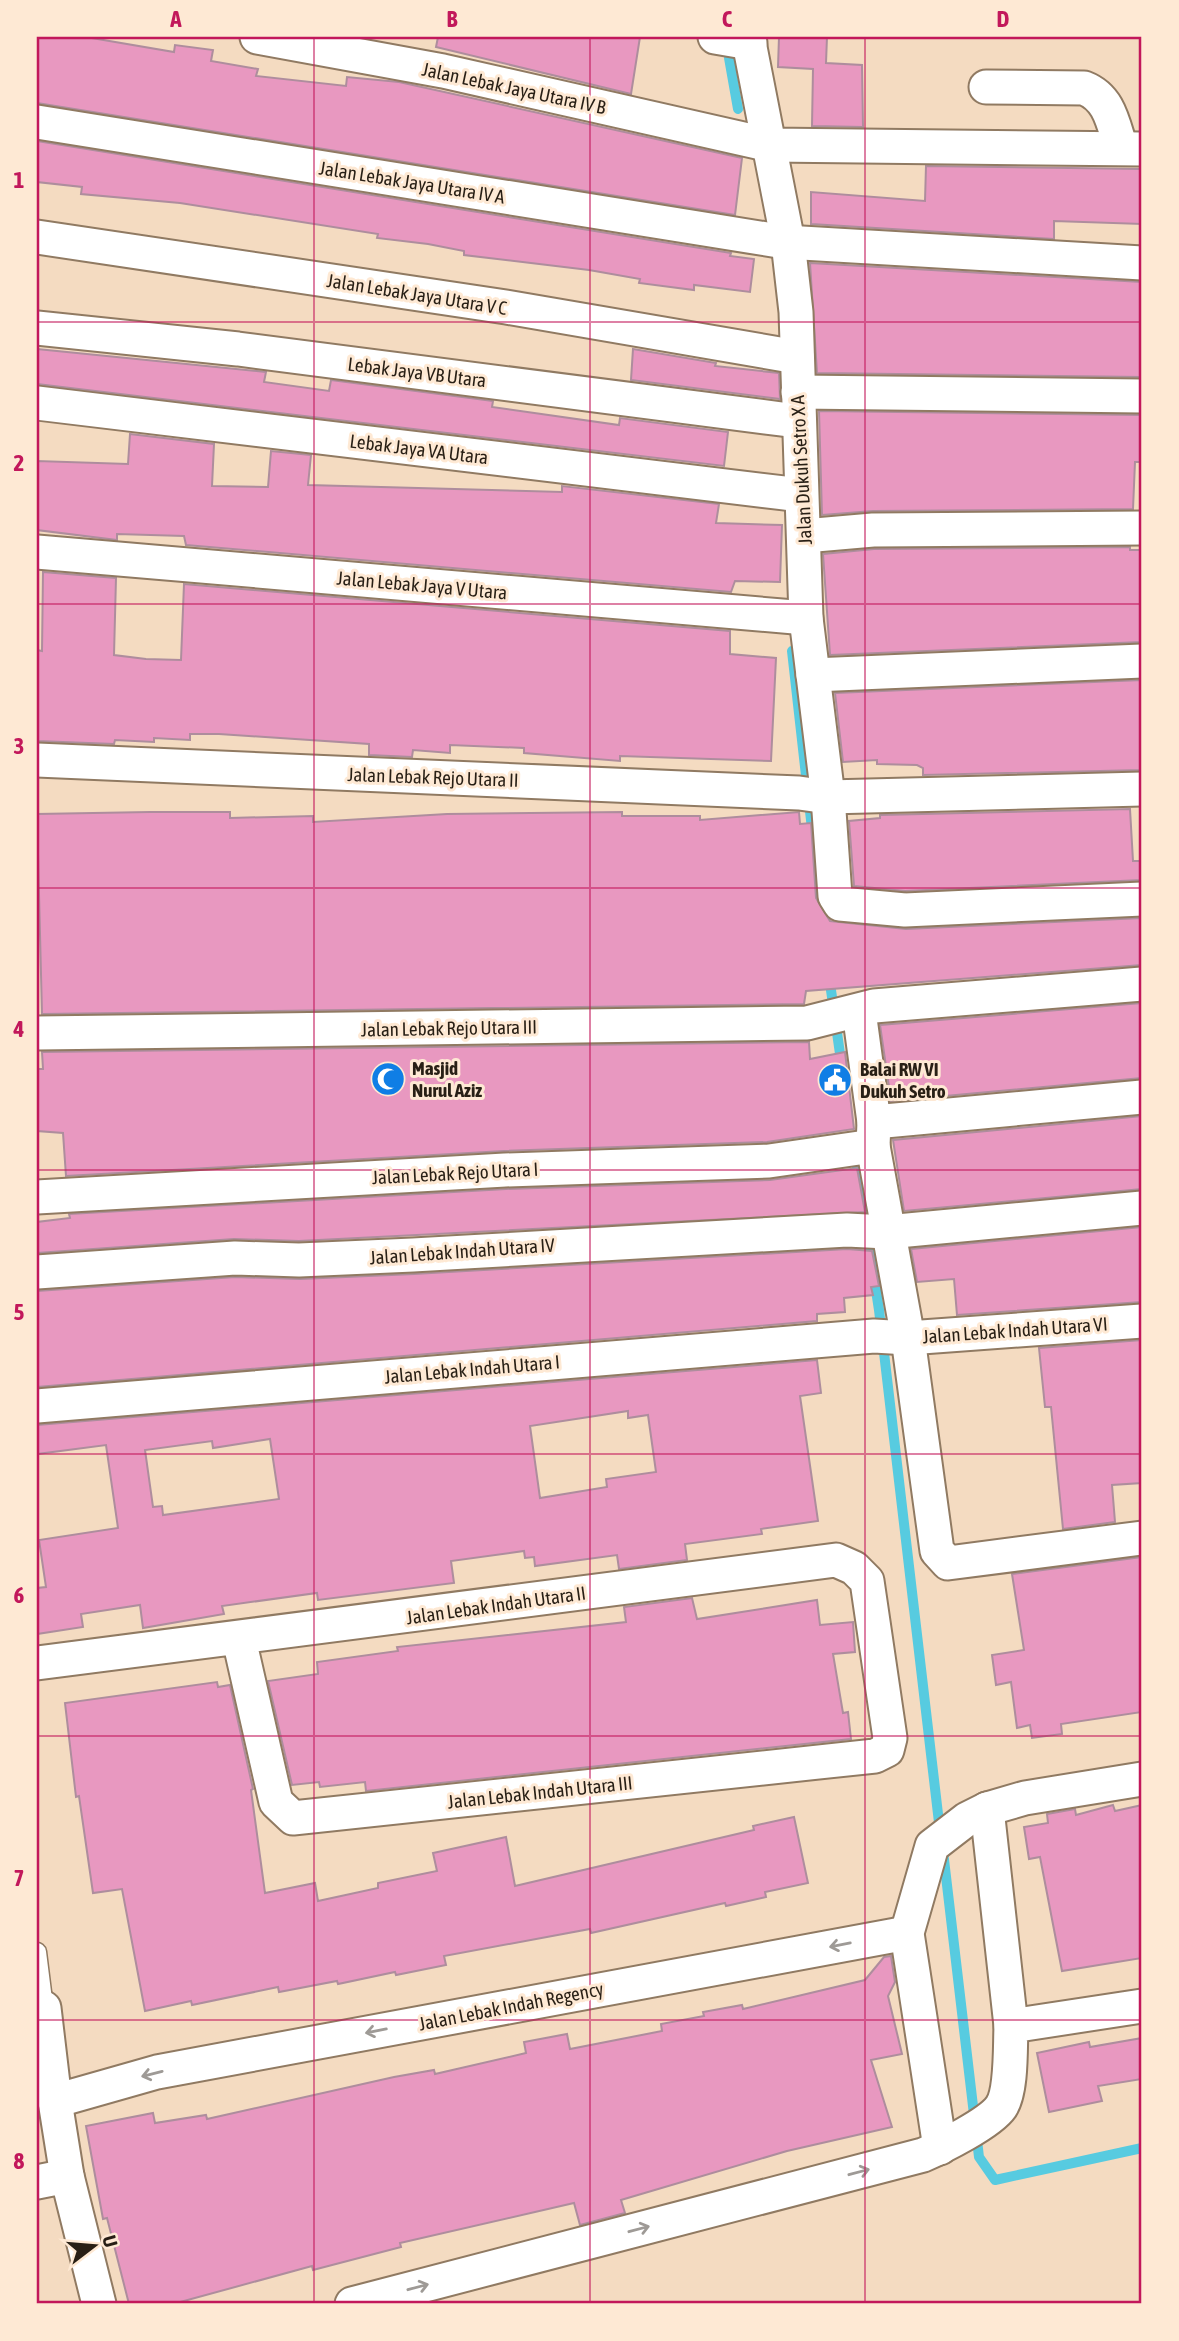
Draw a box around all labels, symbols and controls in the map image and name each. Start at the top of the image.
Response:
text: A [169,6,182,32]
text: B [447,6,458,32]
text: C [722,6,733,32]
text: D [997,6,1010,32]
street label: Jalan Lebak Jaya Utara IV B [420,58,608,118]
street label: Jalan Lebak Jaya Utara IV A [318,156,507,208]
text: 1 [14,167,25,193]
street label: Jalan Lebak Jaya Utara V C [325,269,509,319]
street label: Lebak Jaya VB Utara [347,353,487,391]
street label: Jalan Dukuh Setro X A [786,394,816,545]
street label: Lebak Jaya VA Utara [349,430,489,468]
text: 2 [14,450,24,476]
street label: Jalan Lebak Jaya V Utara [336,567,508,603]
text: 3 [14,733,24,759]
street label: Jalan Lebak Rejo Utara II [347,763,519,791]
street label: Jalan Lebak Rejo Utara III [361,1015,537,1041]
text: 4 [13,1016,25,1042]
place label: Masjid Nurul Aziz [412,1057,482,1101]
place label: Balai RW VI Dukuh Setro [860,1058,946,1102]
mosque icon: Masjid Nurul Aziz [369,1060,407,1098]
public building icon: Balai RW VI Dukuh Setro [816,1061,854,1099]
street label: Jalan Lebak Rejo Utara I [371,1158,539,1188]
street label: Jalan Lebak Indah Utara IV [369,1234,556,1268]
text: 5 [14,1299,25,1325]
street label: Jalan Lebak Indah Utara VI [922,1313,1108,1347]
street label: Jalan Lebak Indah Utara I [383,1350,561,1388]
text: 6 [14,1582,25,1608]
street label: Jalan Lebak Indah Utara II [405,1582,587,1628]
street label: Jalan Lebak Indah Utara III [446,1771,634,1813]
text: 7 [14,1865,24,1891]
one-way arrow [829,1939,852,1952]
street label: Jalan Lebak Indah Regency [417,1977,605,2035]
one-way arrow [365,2025,387,2039]
one-way arrow [141,2068,164,2081]
text: 8 [14,2148,25,2174]
one-way arrow [847,2165,869,2178]
north arrow [60,2212,130,2282]
one-way arrow [627,2222,649,2235]
text: U [98,2233,122,2250]
one-way arrow [407,2280,429,2293]

